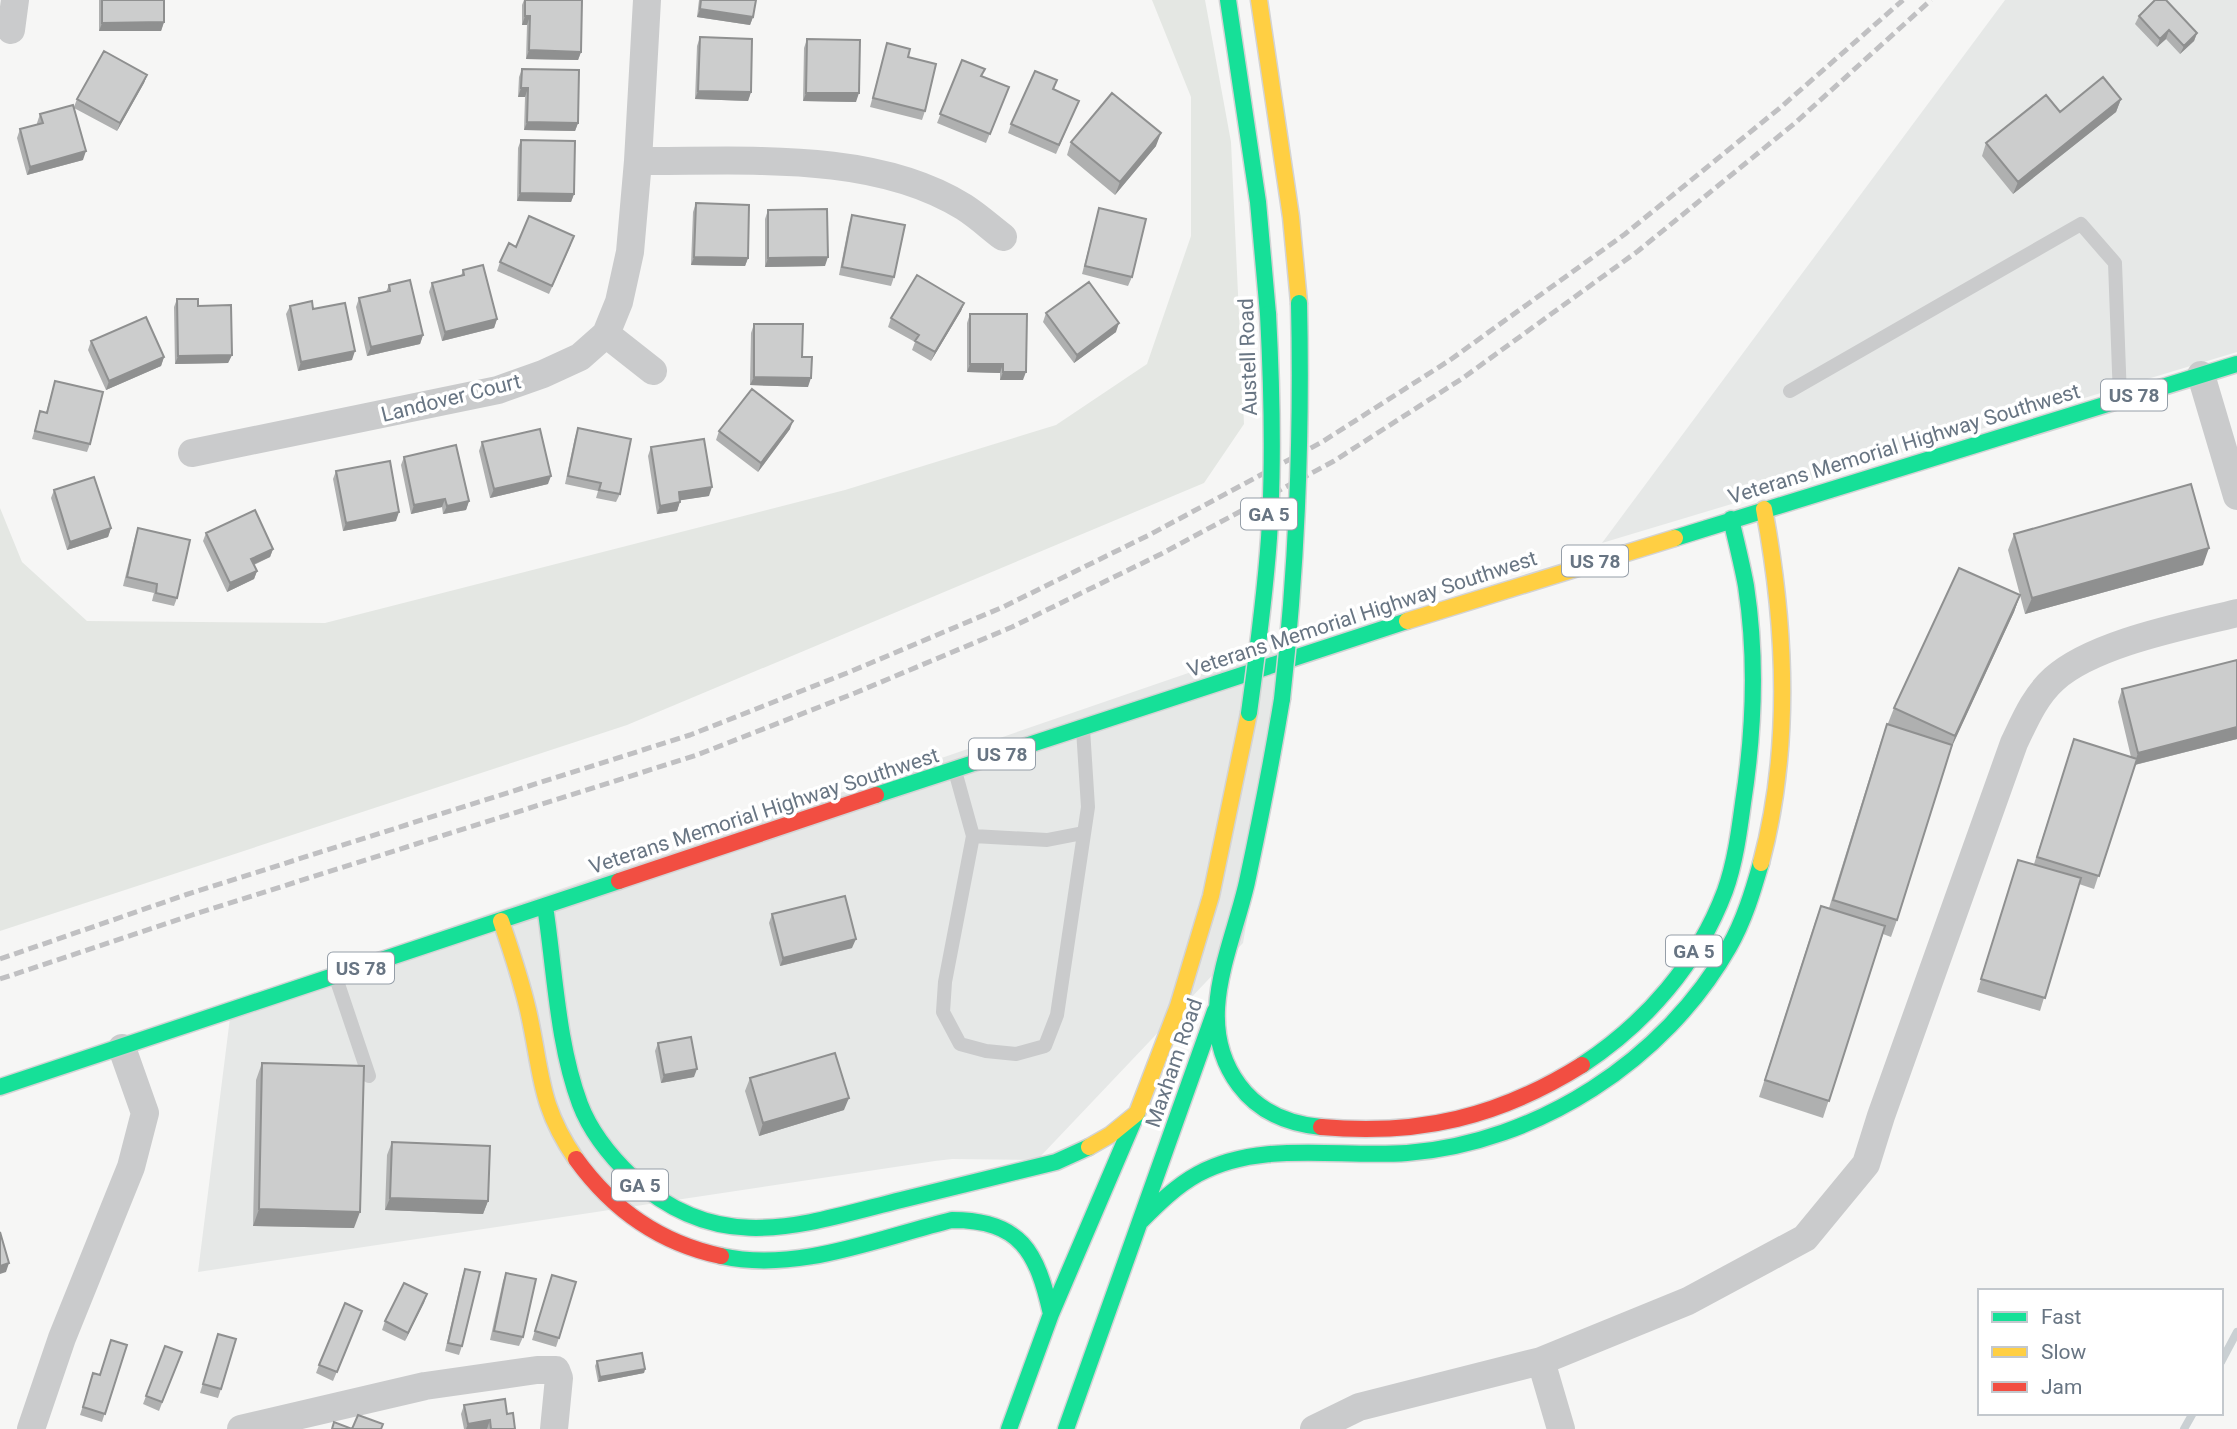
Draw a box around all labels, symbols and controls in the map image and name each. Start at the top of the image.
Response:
street label: Austell Road [1234,298,1262,416]
street label: Landover Court [379,369,524,427]
street label: Veterans Memorial Highway Southwest [1725,379,2083,509]
road number: US 78 [2101,380,2167,410]
road number: GA 5 [1241,499,1297,530]
street label: Veterans Memorial Highway Southwest [1184,546,1540,682]
road number: US 78 [1562,546,1628,576]
road number: US 78 [969,738,1035,769]
street label: Veterans Memorial Highway Southwest [586,743,942,879]
road number: GA 5 [1666,936,1722,967]
road number: US 78 [328,952,394,984]
street label: Maxham Road [1141,995,1207,1131]
road number: GA 5 [612,1170,668,1200]
legend [1978,1289,2223,1415]
text: Fast [2041,1305,2082,1329]
text: Slow [2041,1340,2087,1364]
text: Jam [2041,1375,2082,1399]

